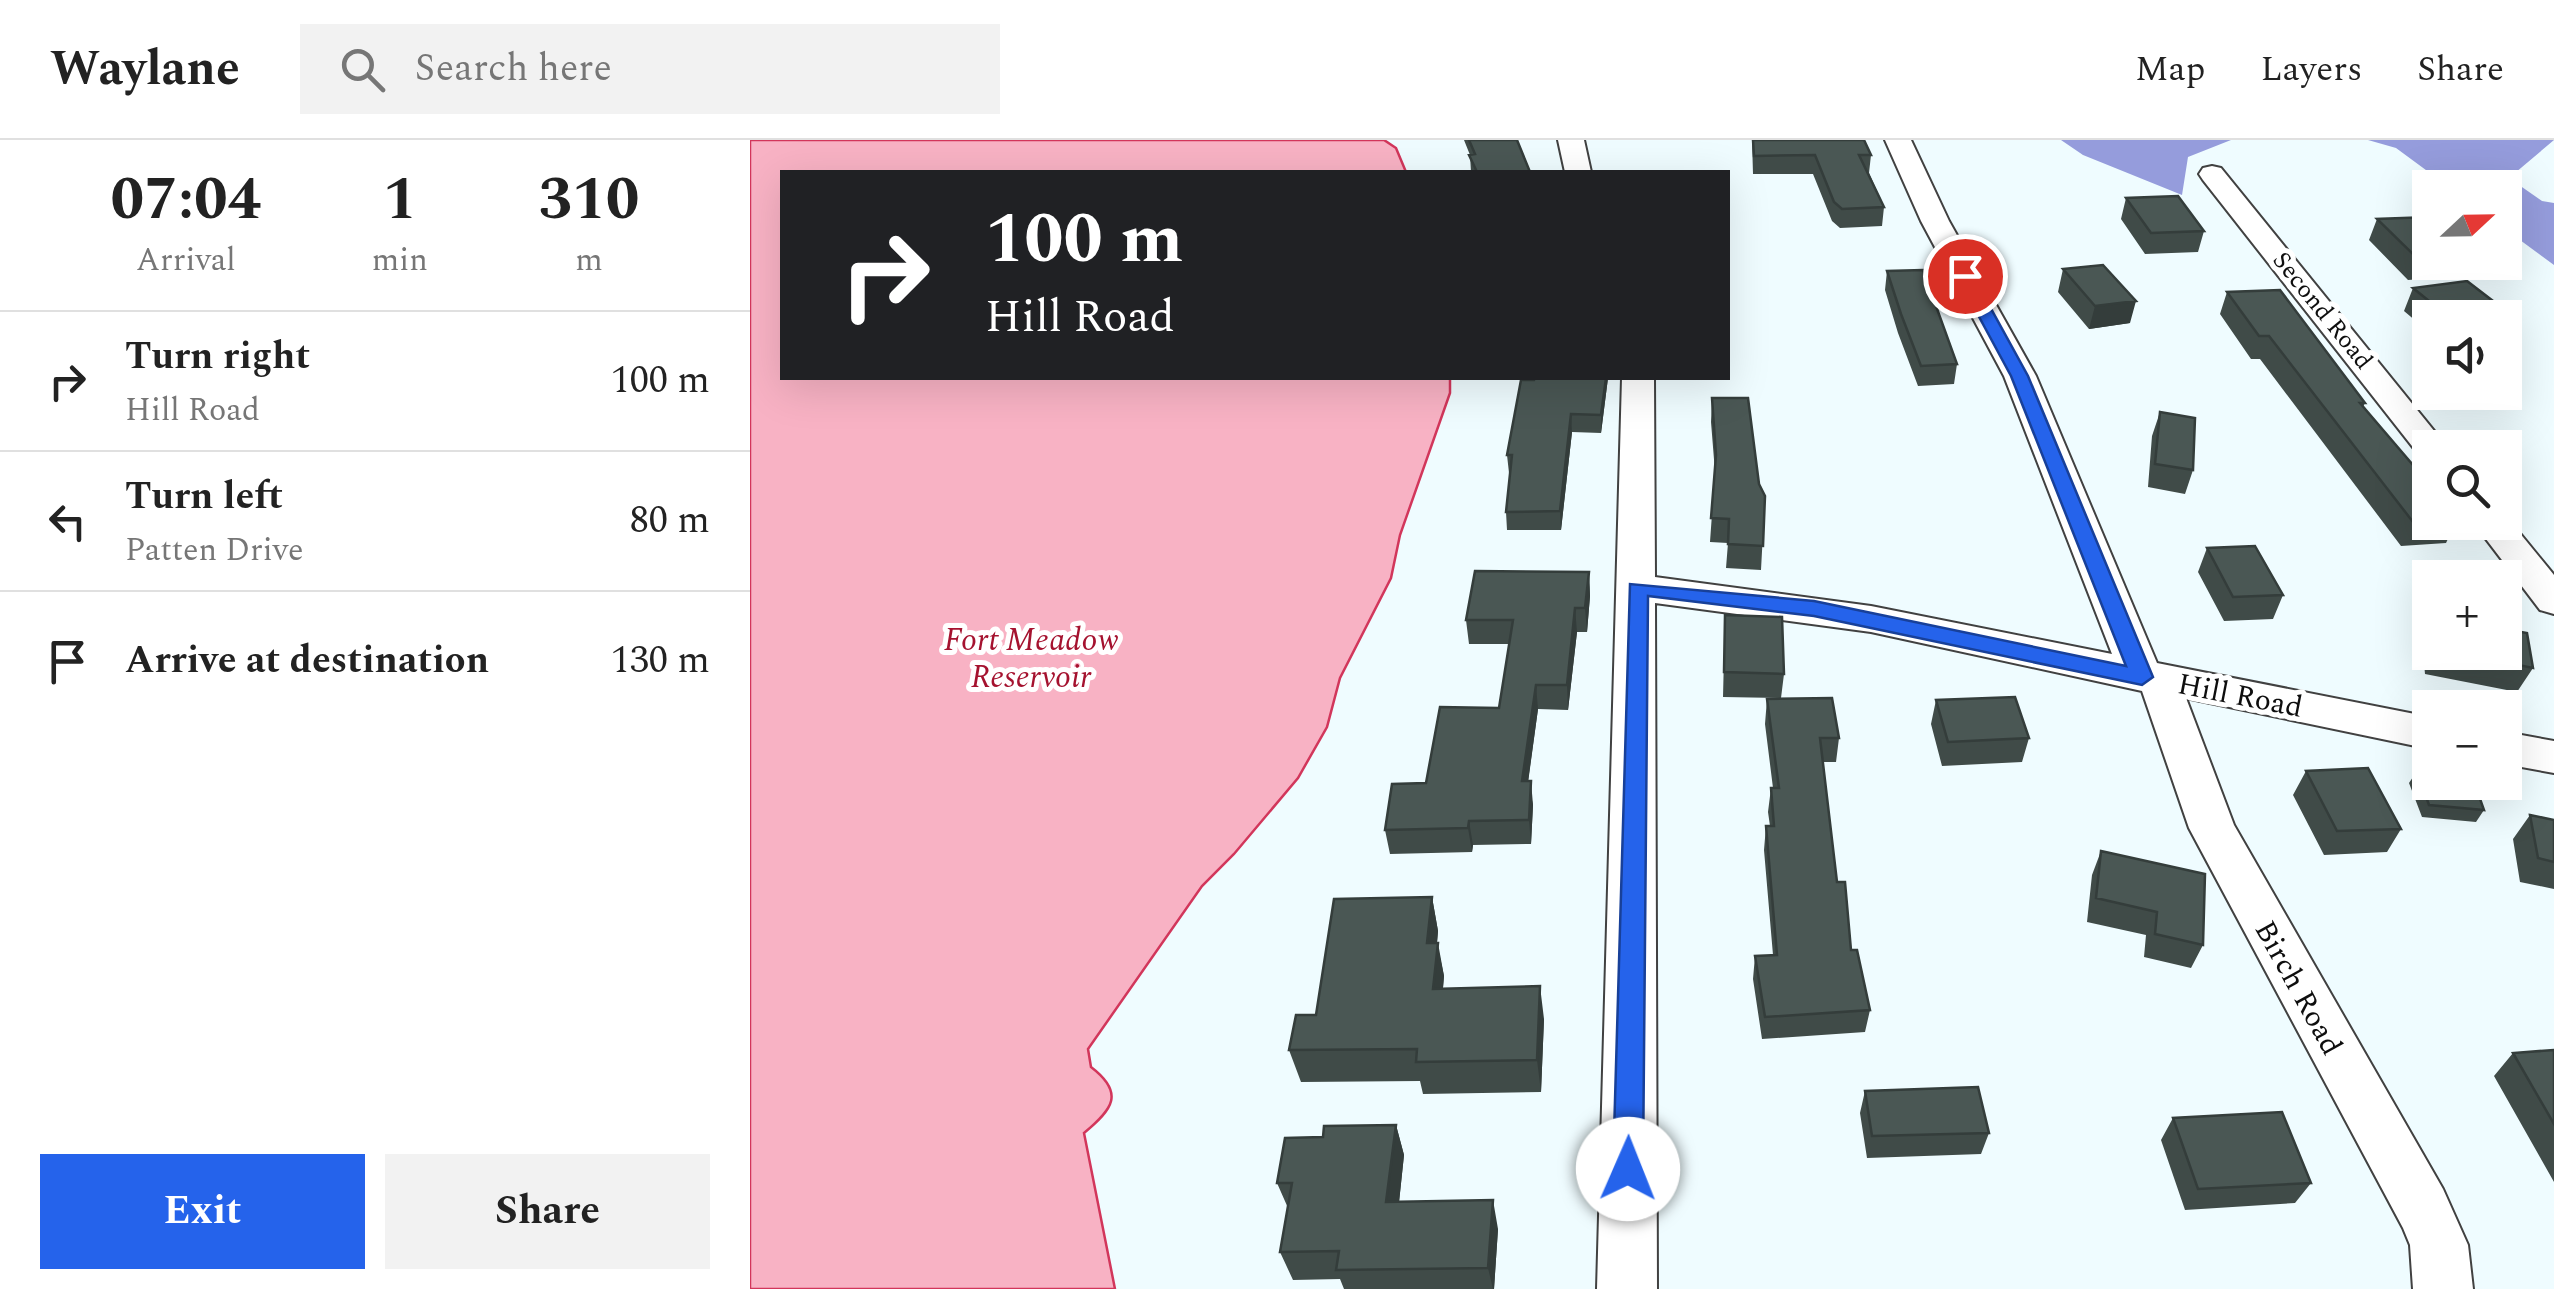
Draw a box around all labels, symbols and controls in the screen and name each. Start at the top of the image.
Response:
search box [300,24,1000,114]
text: Waylane [50,33,240,106]
text: Search here [415,40,612,98]
icon: search [335,42,390,97]
text: Map [2135,43,2205,96]
text: Layers [2260,43,2362,96]
text: Share [2417,43,2504,96]
text: 07:04 [111,154,261,246]
text: 1 [383,154,417,246]
text: 310 [538,154,639,246]
north arrow [2412,170,2522,280]
map controls [2412,170,2522,800]
text: 100 m [985,187,1183,293]
icon: right [820,210,950,340]
pin [1923,234,2008,319]
text: Arrival [136,236,236,285]
text: min [372,236,428,285]
text: m [575,236,603,285]
street label: Second Road [2262,244,2382,378]
icon: arrive [1938,249,1993,304]
text: Hill Road [985,283,1175,352]
button: sound [2412,300,2522,410]
text: Turn right [125,328,310,386]
text: 100 m [611,352,710,410]
icon: right [40,354,95,409]
text: Hill Road [125,386,260,435]
button: search [2412,430,2522,540]
text: Turn left [125,468,283,526]
text: 80 m [630,492,710,550]
icon: left [40,494,95,549]
text: Patten Drive [125,526,304,575]
button: + [2412,560,2522,670]
water label: Fort Meadow Reservoir [944,616,1118,702]
text: Arrive at destination [125,632,489,690]
text: 130 m [611,632,710,690]
icon: arrive [40,634,95,689]
street label: Hill Road [2174,661,2306,731]
button: − [2412,690,2522,800]
street label: Birch Road [2242,912,2354,1064]
position arrow [1576,1117,1680,1221]
button: Exit [40,1154,365,1269]
button: Share [385,1154,710,1269]

